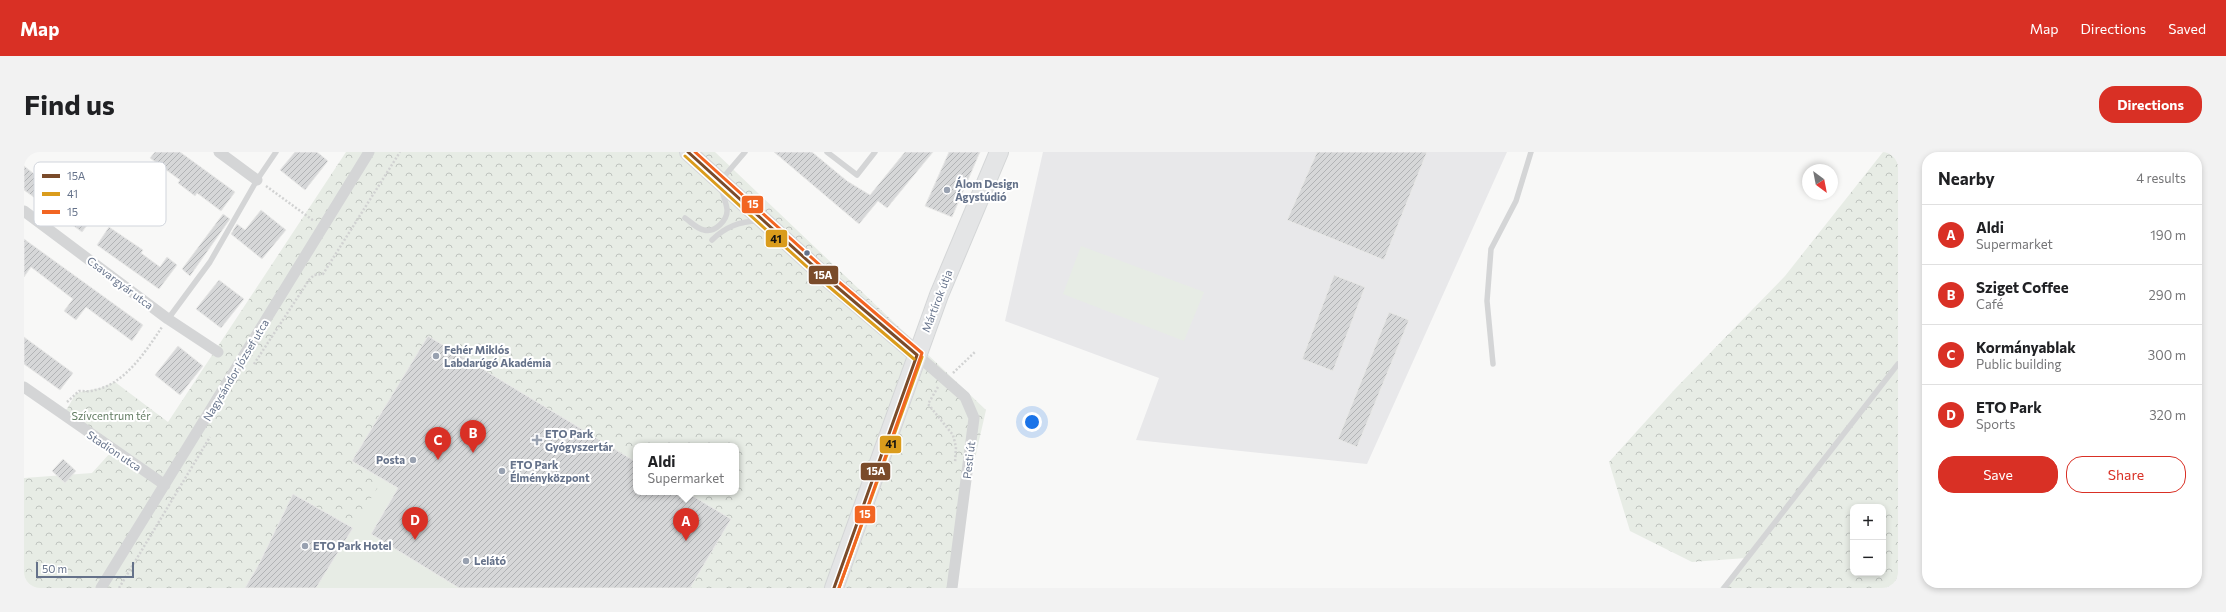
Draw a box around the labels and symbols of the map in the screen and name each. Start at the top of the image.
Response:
legend [34,162,166,226]
north arrow [1802,164,1838,200]
text: 15A [67,169,86,182]
place label: Álom Design Ágystúdió [955,176,1019,203]
marker: Álom Design Ágystúdió [942,185,952,195]
text: 41 [67,187,78,200]
line badge: 15 [741,195,764,214]
text: 15 [747,197,759,210]
text: 15 [67,205,78,218]
line badge: 41 [765,229,788,248]
text: 41 [770,232,782,245]
unlabelled marker [802,248,812,258]
street label: Csavargyár utca [85,254,156,312]
line badge: 15A [808,265,839,285]
text: 15A [813,268,833,281]
street label: Mártírok útja [919,268,954,334]
street label: Nagysándor József utca [200,317,272,423]
place label: Fehér Miklós Labdarúgó Akadémia [444,343,551,369]
marker: Fehér Miklós Labdarúgó Akadémia [431,351,441,361]
park label: Szívcentrum tér [71,409,151,422]
your location [1022,412,1042,432]
pin: B [460,420,486,453]
pin: C [425,427,451,460]
place label: ETO Park Gyógyszertár [545,427,614,453]
street label: Stadion utca [85,428,144,473]
marker: ETO Park Gyógyszertár [532,435,542,445]
line badge: 41 [879,435,902,454]
text: 41 [885,437,897,450]
street label: Pesti út [960,440,977,479]
place label: Posta [376,453,405,466]
marker: Posta [408,455,418,465]
place label: ETO Park Élményközpont [510,458,590,484]
line badge: 15A [860,462,891,481]
text: 15A [866,464,886,477]
marker: ETO Park Élményközpont [497,466,507,476]
line badge: 15 [854,505,876,524]
pin: D [402,507,428,540]
text: 15 [859,507,871,520]
pin: A [673,508,699,541]
place label: ETO Park Hotel [313,539,392,552]
marker: ETO Park Hotel [300,541,310,551]
place label: Lelátó [474,554,507,567]
marker: Lelátó [461,556,471,566]
scale bar [36,560,134,579]

